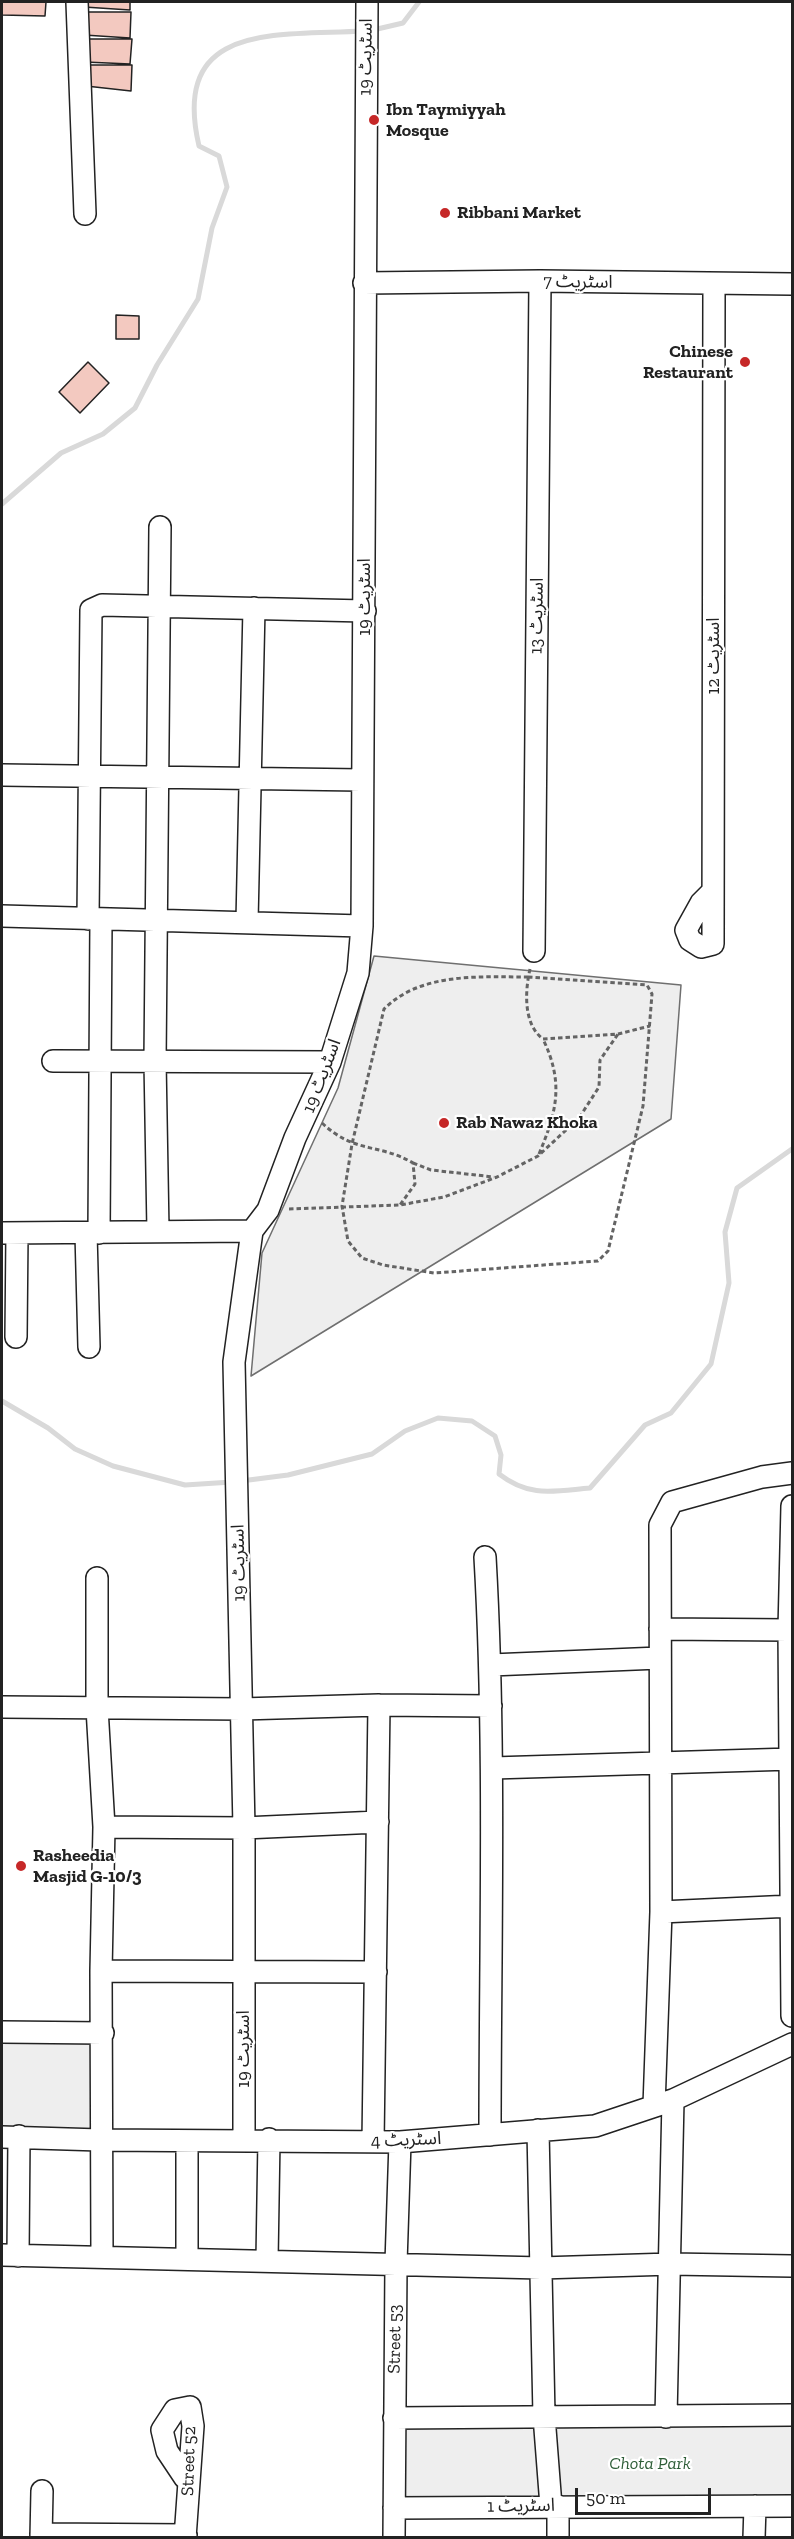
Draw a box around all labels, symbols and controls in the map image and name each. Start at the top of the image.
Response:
street label: اسٹریٹ 19 [355,18,377,96]
place label: Ibn Taymiyyah Mosque [386,99,506,142]
marker: Ibn Taymiyyah Mosque [367,113,381,127]
place label: Ribbani Market [457,202,581,224]
marker: Ribbani Market [438,206,452,220]
street label: اسٹریٹ 7 [543,271,613,293]
place label: Chinese Restaurant [643,341,733,384]
marker: Chinese Restaurant [738,355,752,369]
street label: اسٹریٹ 19 [354,558,376,636]
street label: اسٹریٹ 13 [526,578,548,654]
street label: اسٹریٹ 12 [703,617,725,695]
street label: اسٹریٹ 19 [298,1036,346,1116]
place label: Rab Nawaz Khoka [456,1112,598,1134]
marker: Rab Nawaz Khoka [437,1116,451,1130]
street label: اسٹریٹ 19 [228,1524,250,1602]
place label: Rasheedia Masjid G-10/3 [33,1845,142,1888]
marker: Rasheedia Masjid G-10/3 [14,1859,28,1873]
street label: اسٹریٹ 19 [233,2010,255,2088]
street label: اسٹریٹ 4 [370,2128,442,2152]
street label: Street 53 [384,2304,406,2374]
street label: Street 52 [177,2426,201,2496]
park label: Chota Park [609,2453,691,2475]
scale bar [578,2476,714,2514]
text: 50 m [586,2487,625,2509]
street label: اسٹریٹ 1 [487,2495,555,2517]

